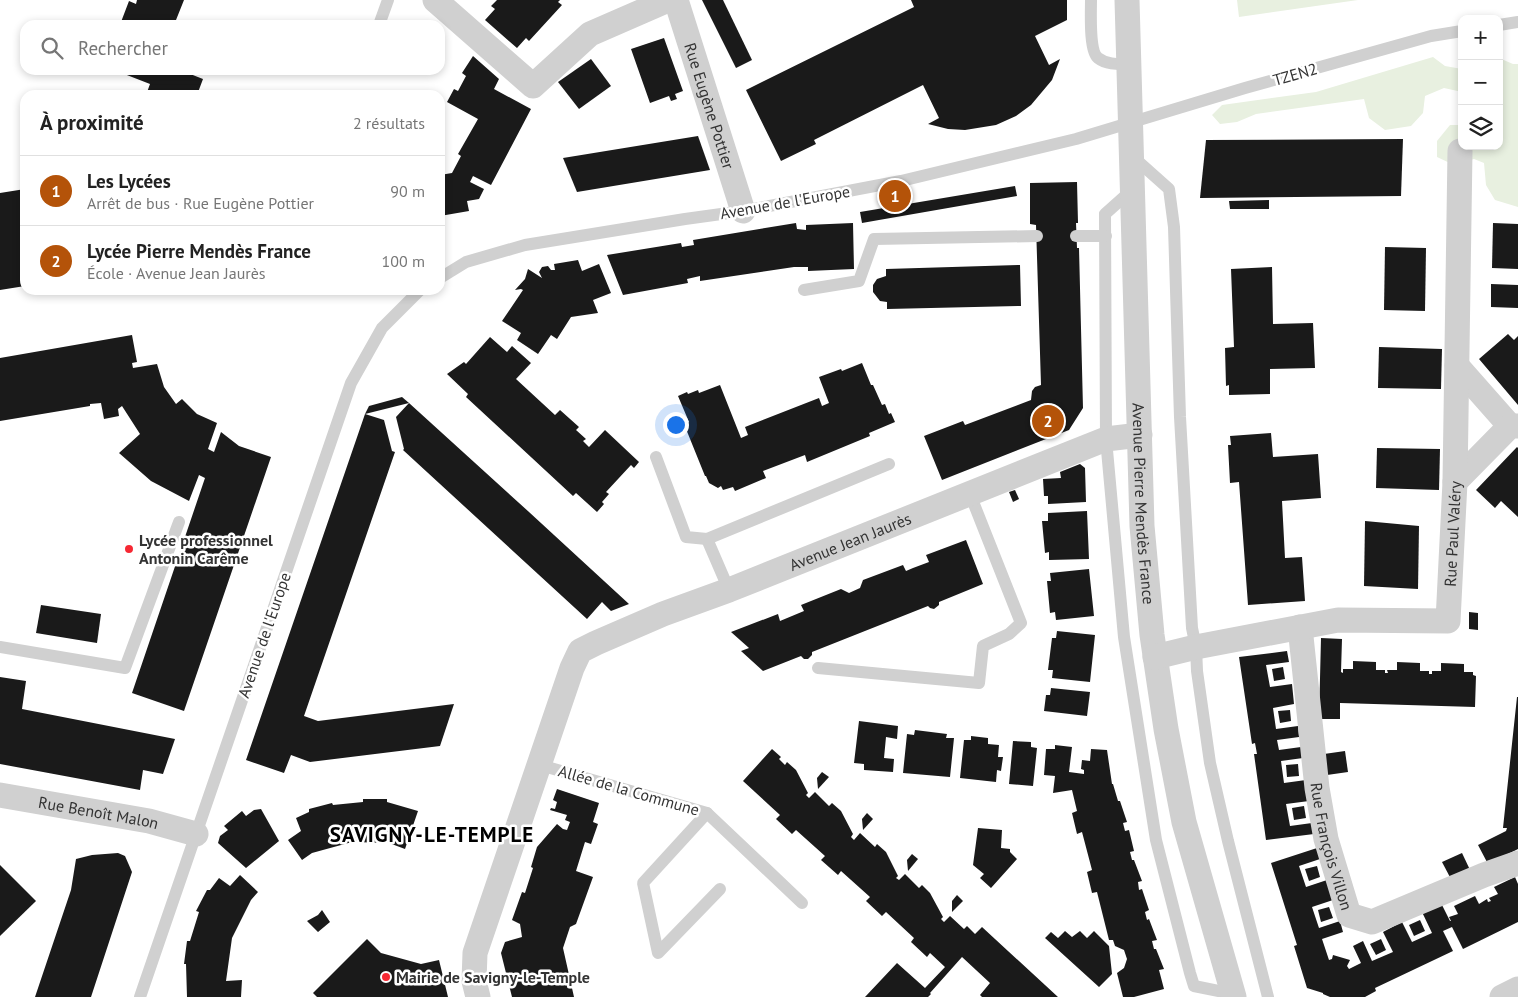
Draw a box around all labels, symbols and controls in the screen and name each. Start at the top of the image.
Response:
map controls [1458,15,1503,150]
button: + [1458,15,1503,60]
search box [20,20,445,75]
icon: search [38,34,66,62]
text: Rechercher [78,36,168,60]
street label: Rue Eugène Pottier [680,40,739,172]
street label: TZEN2 [1270,58,1320,90]
button: − [1458,60,1503,105]
button: layers [1458,105,1503,150]
text: À proximité [40,109,144,136]
text: 2 résultats [353,113,425,133]
text: Les Lycées [87,169,171,193]
pin: 1 [879,177,911,215]
text: 1 [51,181,61,201]
text: 90 m [390,181,425,201]
street label: Avenue de l'Europe [719,181,851,223]
text: Arrêt de bus · Rue Eugène Pottier [87,193,314,213]
text: Lycée Pierre Mendès France [87,239,311,263]
text: 2 [51,251,61,271]
text: 100 m [382,251,425,271]
text: École · Avenue Jean Jaurès [87,263,266,283]
pin: 2 [1032,402,1064,440]
street label: Avenue Pierre Mendès France [1128,403,1159,605]
your location [663,412,689,438]
street label: Rue Paul Valéry [1440,480,1465,587]
street label: Avenue Jean Jaurès [786,508,914,575]
place label: Lycée professionnel Antonin Carême [139,530,273,568]
marker: Lycée professionnel Antonin Carême [123,543,135,555]
street label: Avenue de l'Europe [233,570,295,700]
street label: Allée de la Commune [556,760,702,820]
street label: Rue François Villon [1306,781,1357,913]
street label: Rue Benoît Malon [37,792,161,833]
district label: SAVIGNY-LE-TEMPLE [330,821,534,848]
place label: Mairie de Savigny-le-Temple [396,967,590,987]
marker: Mairie de Savigny-le-Temple [380,971,392,983]

